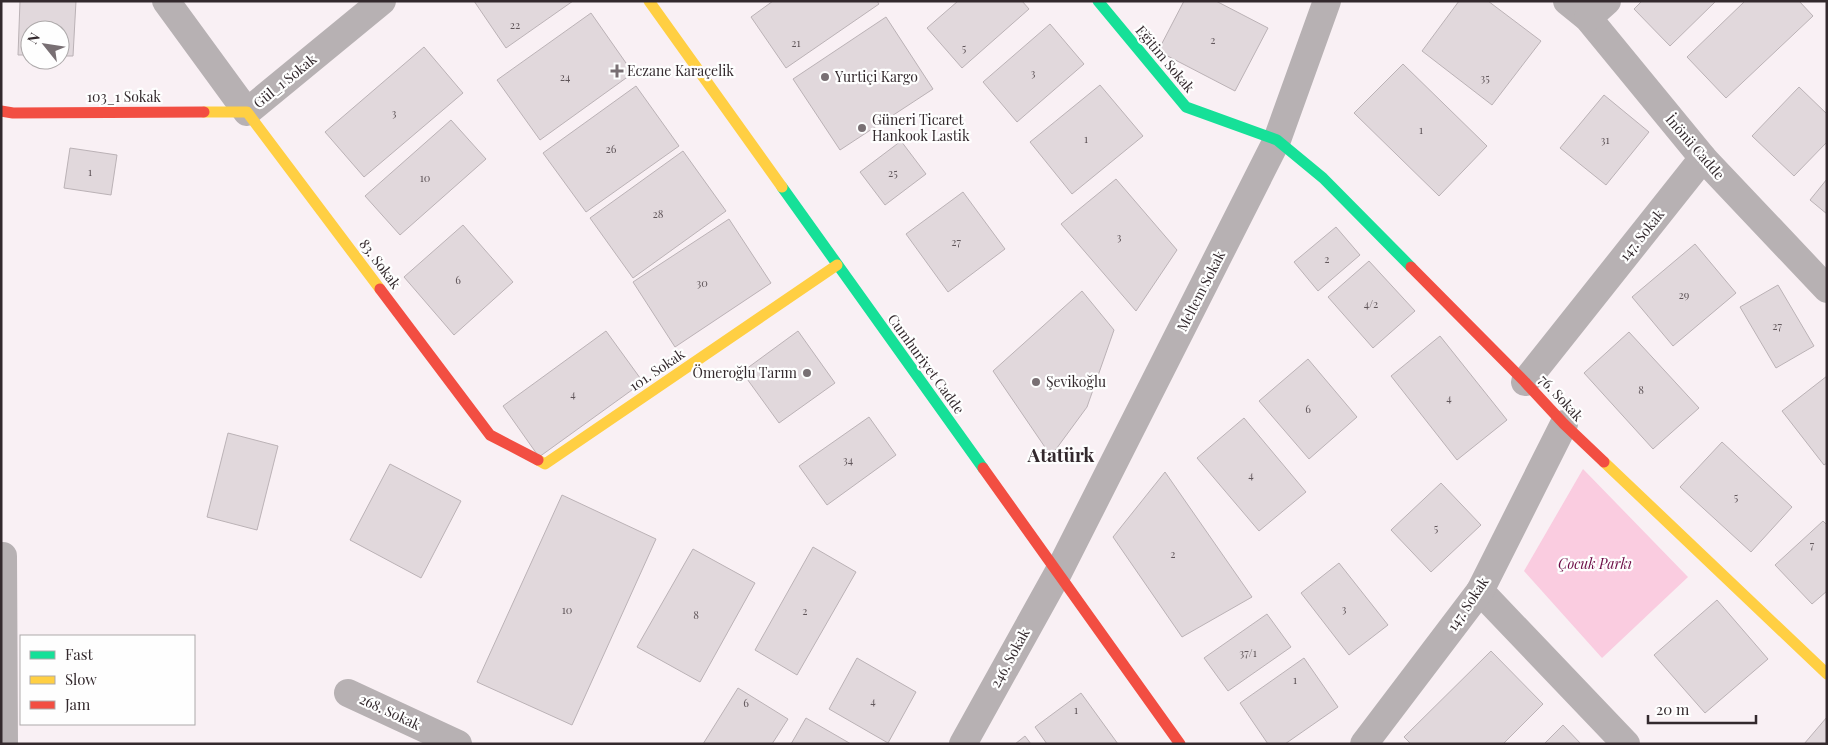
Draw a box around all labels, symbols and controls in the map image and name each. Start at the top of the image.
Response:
house number: 22 [510,17,520,32]
north arrow [20,20,70,70]
street label: Eğitim Sokak [1132,21,1199,97]
text: N [23,29,44,47]
house number: 2 [1210,32,1216,47]
house number: 21 [791,35,801,50]
house number: 5 [962,40,967,55]
street label: Gül_1 Sokak [249,49,321,112]
place label: Eczane Karaçelik [627,61,734,80]
marker: Eczane Karaçelik [611,65,623,77]
house number: 3 [1031,65,1036,80]
place label: Yurtiçi Kargo [834,67,918,86]
house number: 24 [560,69,571,84]
house number: 35 [1480,70,1490,85]
marker: Yurtiçi Kargo [819,71,831,83]
street label: 103_1 Sokak [87,87,161,106]
house number: 3 [392,105,397,120]
place label: Güneri Ticaret Hankook Lastik [872,110,970,145]
street label: İnönü Cadde [1662,110,1729,183]
marker: Güneri Ticaret Hankook Lastik [856,122,868,134]
house number: 1 [1419,122,1423,137]
house number: 1 [1084,131,1088,146]
house number: 31 [1600,132,1610,147]
house number: 26 [606,141,617,156]
house number: 1 [88,164,92,179]
house number: 25 [888,165,898,180]
house number: 10 [420,170,431,185]
street label: 147. Sokak [1615,205,1669,265]
house number: 28 [653,206,664,221]
house number: 3 [1117,229,1122,244]
house number: 27 [951,234,961,249]
street label: 83. Sokak [355,235,406,293]
street label: Meltem Sokak [1172,247,1229,334]
house number: 2 [1324,251,1330,266]
house number: 6 [455,272,461,287]
house number: 30 [696,275,708,290]
house number: 29 [1679,287,1690,302]
house number: 4/2 [1364,296,1378,311]
street label: Cumhuriyet Cadde [884,310,969,417]
house number: 27 [1772,318,1782,333]
street label: 101. Sokak [625,344,688,395]
place label: Ömeroğlu Tarım [693,363,798,382]
marker: Ömeroğlu Tarım [801,367,813,379]
street label: 76. Sokak [1535,370,1588,425]
place label: Şevikoğlu [1046,372,1106,391]
marker: Şevikoğlu [1030,376,1042,388]
house number: 8 [1638,382,1644,397]
house number: 4 [570,386,576,401]
house number: 4 [1446,390,1452,405]
house number: 6 [1305,401,1311,416]
district label: Atatürk [1027,441,1095,467]
house number: 34 [843,452,854,467]
house number: 4 [1248,467,1254,482]
house number: 5 [1734,489,1739,504]
house number: 5 [1434,520,1439,535]
house number: 7 [1810,537,1815,552]
house number: 2 [1170,546,1176,561]
park label: Çocuk Parkı [1558,554,1632,573]
street label: 147. Sokak [1443,573,1493,634]
house number: 3 [1342,601,1347,616]
house number: 10 [562,602,573,617]
house number: 2 [802,603,808,618]
house number: 8 [693,607,699,622]
street label: 246. Sokak [985,624,1034,691]
legend [20,635,195,725]
text: Fast [65,644,94,664]
house number: 37/1 [1239,645,1257,660]
text: Slow [65,669,97,689]
house number: 1 [1293,672,1297,687]
street label: 268. Sokak [356,689,424,734]
scale bar [1648,692,1756,724]
house number: 4 [870,693,876,708]
text: Jam [64,694,91,714]
house number: 6 [743,695,749,710]
text: 20 m [1656,699,1690,719]
house number: 1 [1074,702,1078,717]

